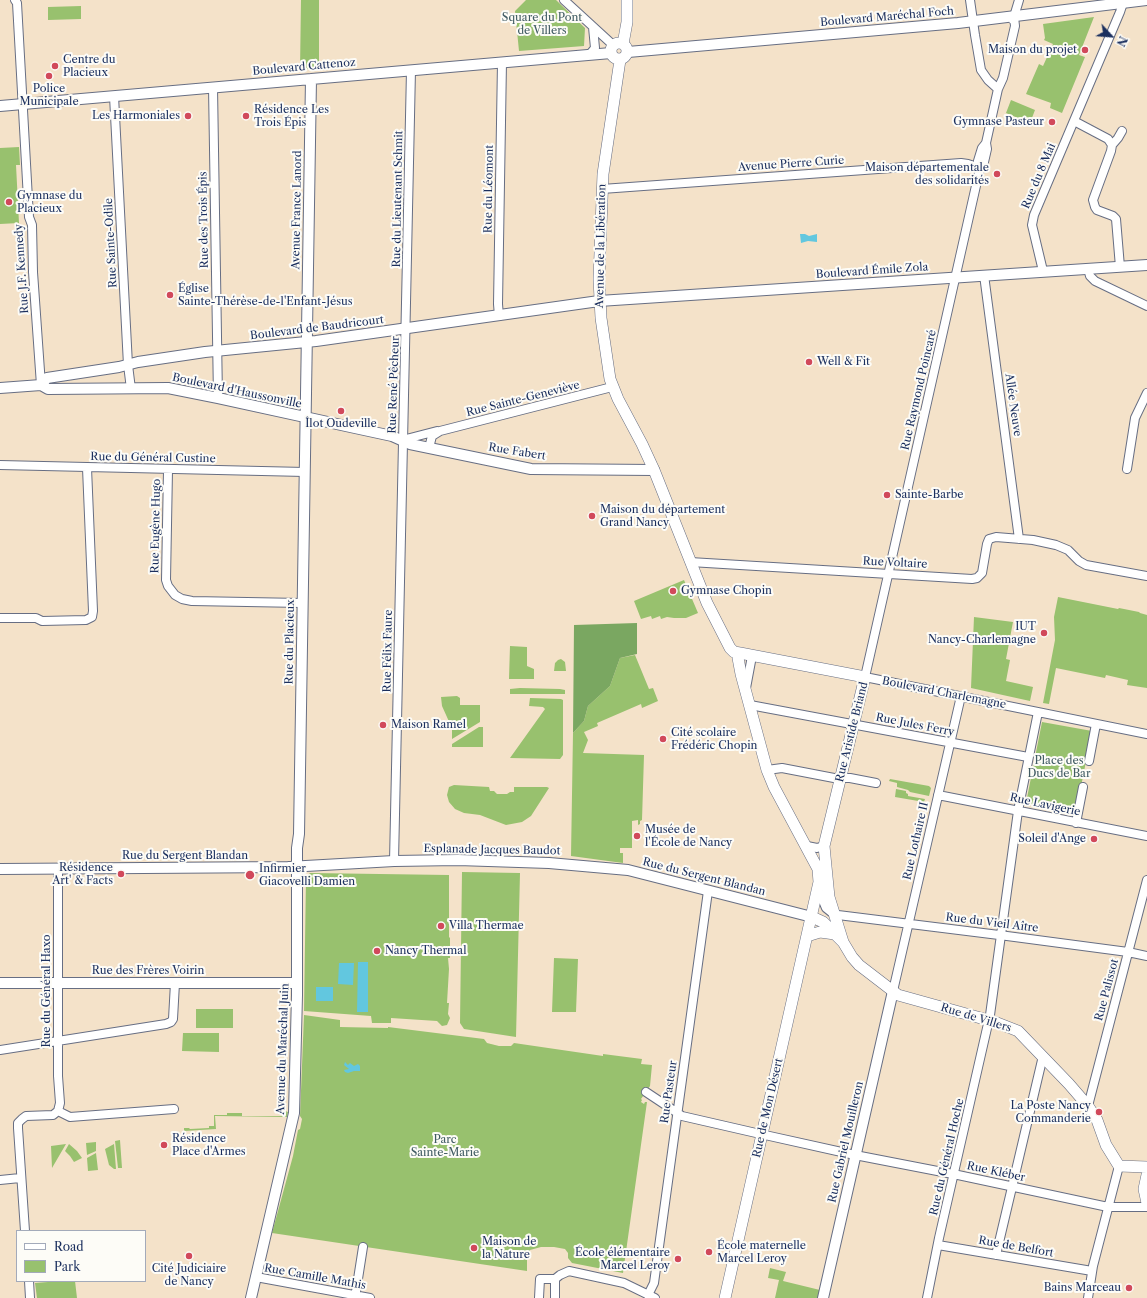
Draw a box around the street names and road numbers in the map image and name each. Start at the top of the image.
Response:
street label: Boulevard Maréchal Foch [820,5,954,29]
street label: Boulevard Cattenoz [252,56,356,78]
street label: Rue du Lieutenant Schmit [390,130,406,268]
street label: Rue du 8 Mai [1019,141,1059,211]
street label: Rue du Léomont [482,145,496,233]
street label: Avenue France Lanord [289,150,305,270]
street label: Avenue Pierre Curie [737,154,845,174]
street label: Rue des Trois Épis [197,171,211,269]
street label: Avenue de la Libération [593,184,609,308]
street label: Rue Sainte-Odile [102,198,120,288]
street label: Rue J.F. Kennedy [12,224,32,314]
street label: Boulevard Émile Zola [815,260,929,282]
street label: Boulevard de Baudricourt [249,313,385,343]
street label: Rue Raymond Poincaré [899,328,939,452]
street label: Rue René Pêcheur [386,336,402,434]
street label: Boulevard d'Haussonville [171,371,303,411]
street label: Allée Neuve [1002,373,1024,437]
street label: Rue Sainte-Geneviève [465,379,581,419]
street label: Rue Fabert [487,441,547,463]
street label: Rue du Général Custine [90,450,216,466]
street label: Rue Eugène Hugo [149,479,163,573]
street label: Rue Voltaire [862,555,928,571]
street label: Rue du Placieux [283,599,297,685]
street label: Rue Félix Faure [381,610,395,692]
street label: Boulevard Charlemagne [881,674,1007,712]
street label: Rue Aristide Briand [833,681,871,783]
street label: Rue Jules Ferry [875,711,955,739]
street label: Rue Lavigerie [1008,791,1082,819]
street label: Rue Lothaire II [901,801,931,881]
street label: Esplanade Jacques Baudot [423,842,561,858]
street label: Rue du Sergent Blandan [122,849,248,863]
street label: Rue du Sergent Blandan [641,855,767,899]
street label: Rue du Vieil Aître [945,911,1039,935]
street label: Rue du Général Haxo [40,934,54,1048]
street label: Rue Palissot [1092,958,1122,1022]
street label: Rue des Frères Voirin [92,964,204,978]
street label: Avenue du Maréchal Juin [274,983,292,1115]
street label: Rue de Villers [939,1001,1013,1035]
street label: Rue de Mon Désert [750,1057,786,1159]
street label: Rue Pasteur [658,1060,680,1124]
street label: Rue Gabriel Mouilleron [826,1080,866,1204]
street label: Rue du Général Hoche [927,1097,967,1217]
street label: Rue Kléber [966,1159,1026,1185]
street label: Rue de Belfort [977,1234,1055,1260]
street label: Rue Camille Mathis [263,1262,367,1292]

